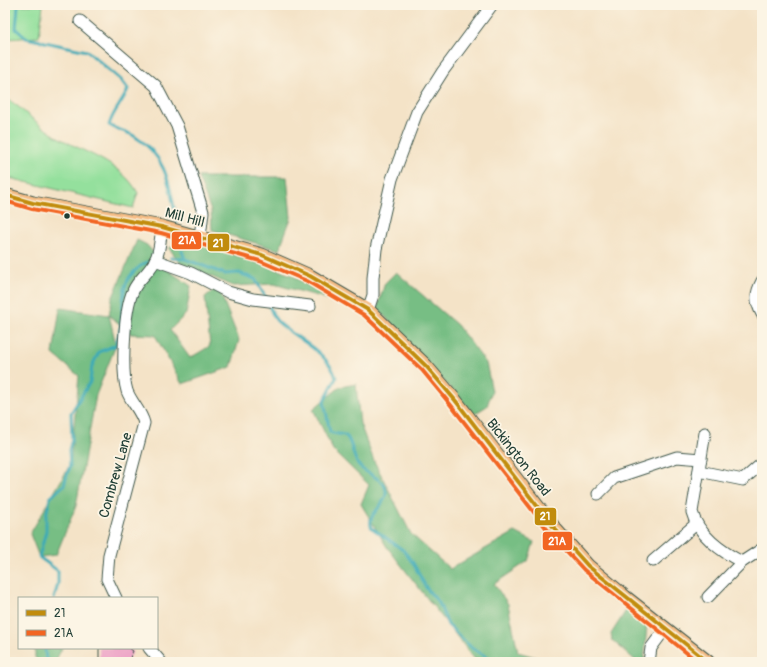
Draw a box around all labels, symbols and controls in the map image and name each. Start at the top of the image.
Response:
street label: Mill Hill [163,204,207,231]
unlabelled marker [62,211,72,221]
line badge: 21A [171,231,202,250]
line badge: 21 [207,233,230,252]
text: 21A [178,234,197,247]
text: 21 [213,237,223,250]
street label: Bickington Road [483,415,554,500]
street label: Combrew Lane [95,430,136,520]
line badge: 21 [534,507,557,526]
text: 21 [540,510,550,523]
line badge: 21A [542,531,573,551]
text: 21A [548,535,567,548]
legend [18,597,158,649]
text: 21 [54,606,65,621]
text: 21A [54,626,73,641]

